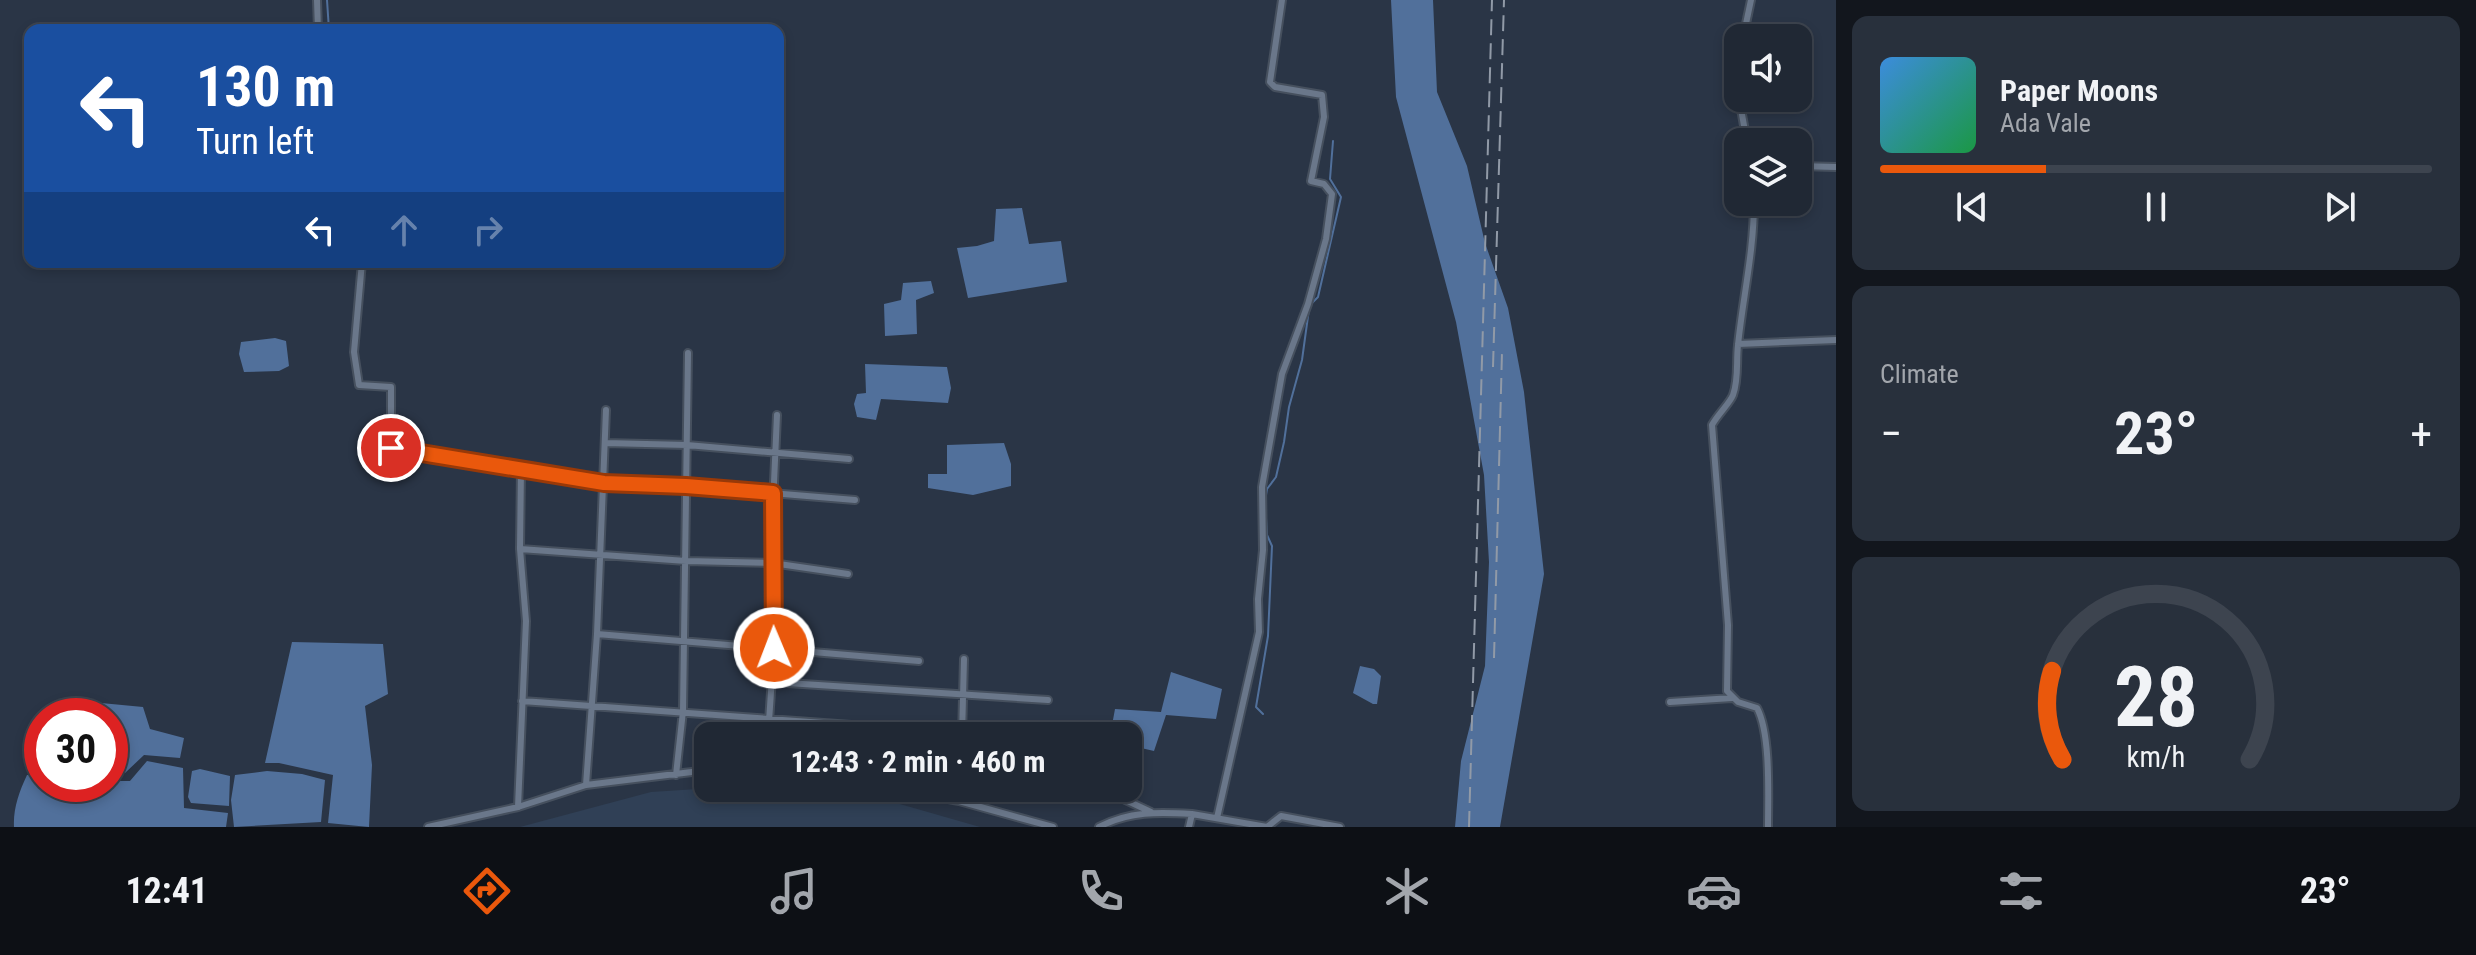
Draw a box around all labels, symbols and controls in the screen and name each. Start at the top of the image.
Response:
map controls [1724,24,1812,216]
button: sound [1724,24,1812,112]
text: 130 m [196,54,335,120]
icon: left [64,56,168,160]
text: Paper Moons [2000,73,2158,108]
text: Ada Vale [2000,108,2091,138]
text: Turn left [196,121,314,163]
button: layers [1724,128,1812,216]
icon: previous [1950,185,1994,229]
icon: pause [2134,185,2178,229]
icon: next [2318,185,2362,229]
icon: left [298,208,342,252]
icon: ahead [382,208,426,252]
icon: right [466,208,510,252]
text: Climate [1880,359,1959,389]
text: 23° [2114,398,2198,469]
text: − [1880,408,1902,460]
text: + [2410,408,2432,460]
pin [357,414,425,482]
icon: arrive [369,426,413,470]
position arrow [732,606,816,690]
text: 28 [2114,648,2198,745]
speed limit sign: 30 [24,698,128,802]
text: km/h [2127,740,2185,774]
text: 12:43 · 2 min · 460 m [791,744,1045,779]
icon: directions [459,863,515,919]
icon: music [766,863,822,919]
icon: phone [1073,863,1129,919]
icon: climate [1379,863,1435,919]
icon: car [1686,863,1742,919]
icon: filters [1993,863,2049,919]
text: 12:41 [125,870,208,912]
text: 23° [2300,870,2350,912]

